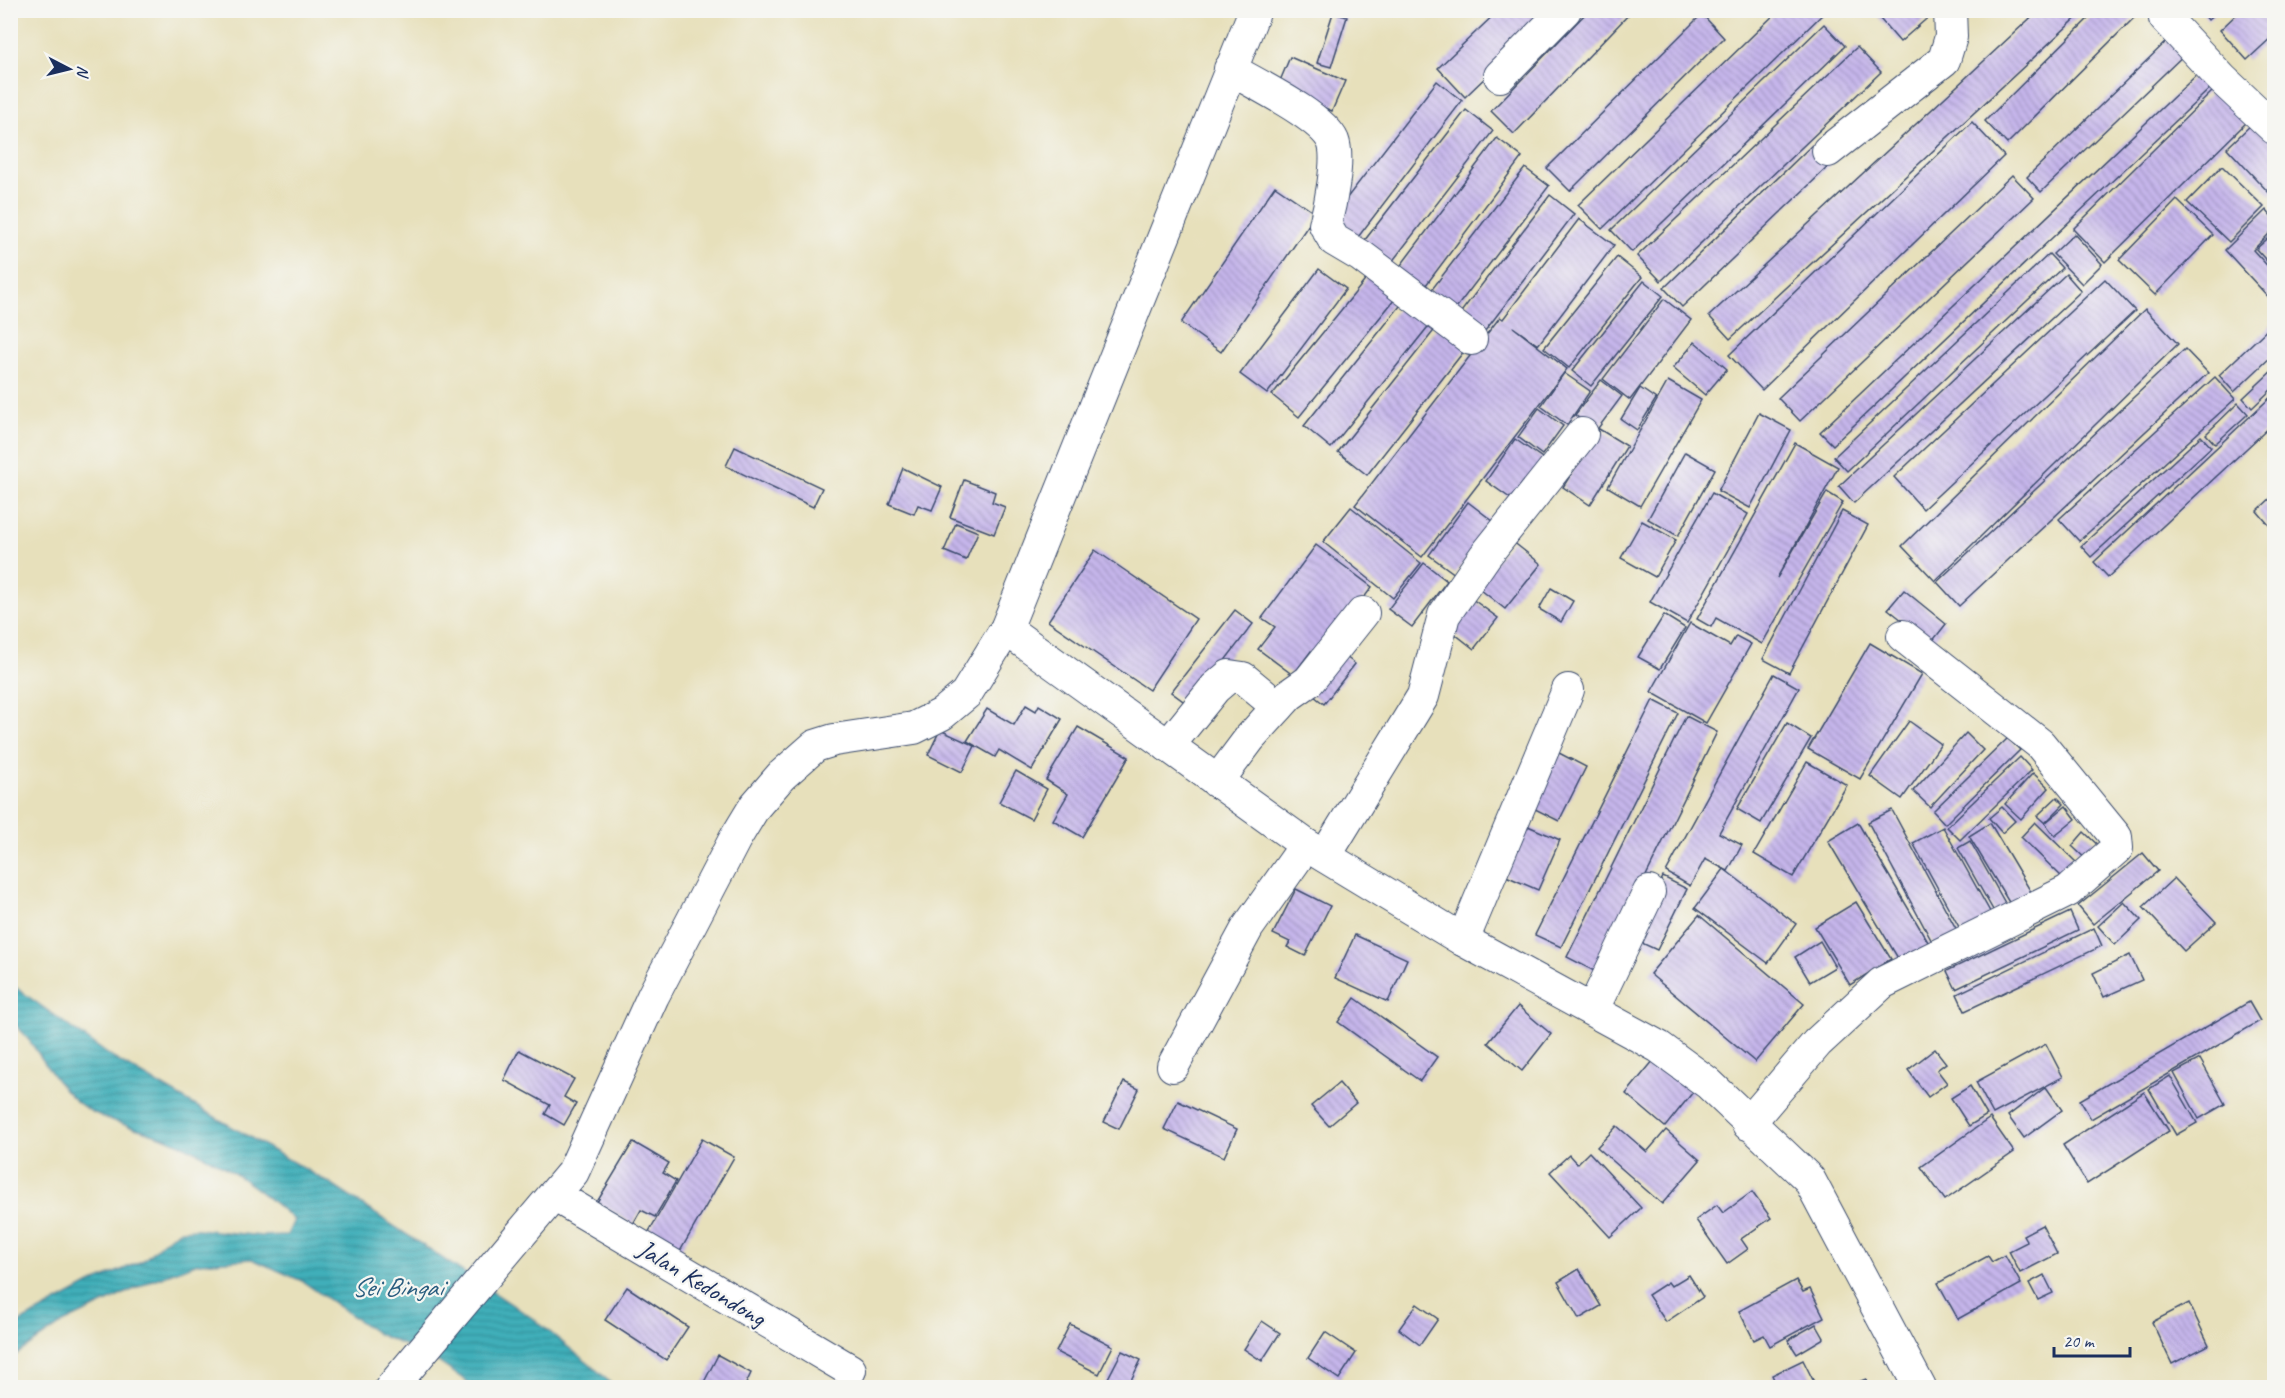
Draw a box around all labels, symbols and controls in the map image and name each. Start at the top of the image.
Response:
north arrow [39,39,99,99]
text: N [72,65,93,80]
street label: Jalan Kedondong [630,1231,774,1335]
water label: Sei Bingai [352,1270,448,1304]
scale bar [2054,1320,2130,1358]
text: 20 m [2063,1330,2096,1352]

